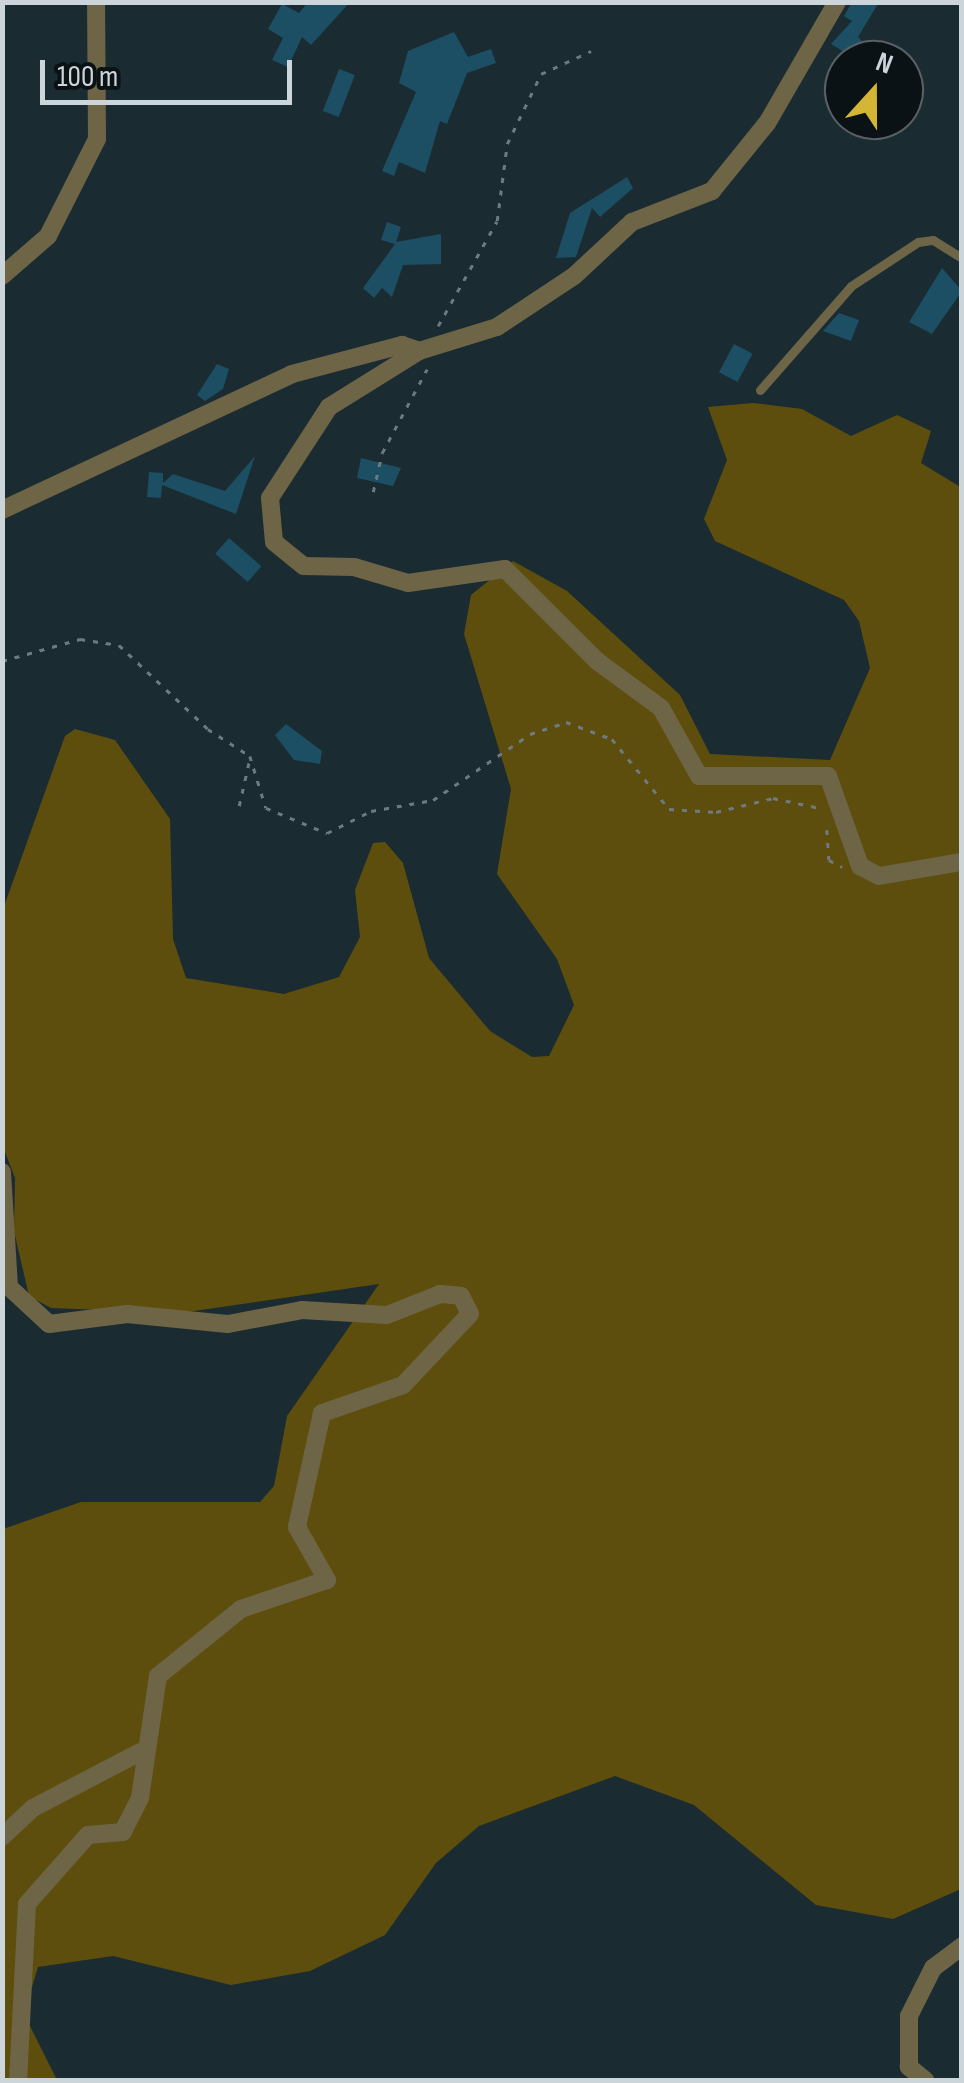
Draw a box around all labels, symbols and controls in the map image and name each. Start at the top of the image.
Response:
scale bar [45,40,298,102]
north arrow [824,40,924,140]
text: N [871,45,897,81]
text: 100 m [57,59,118,95]

